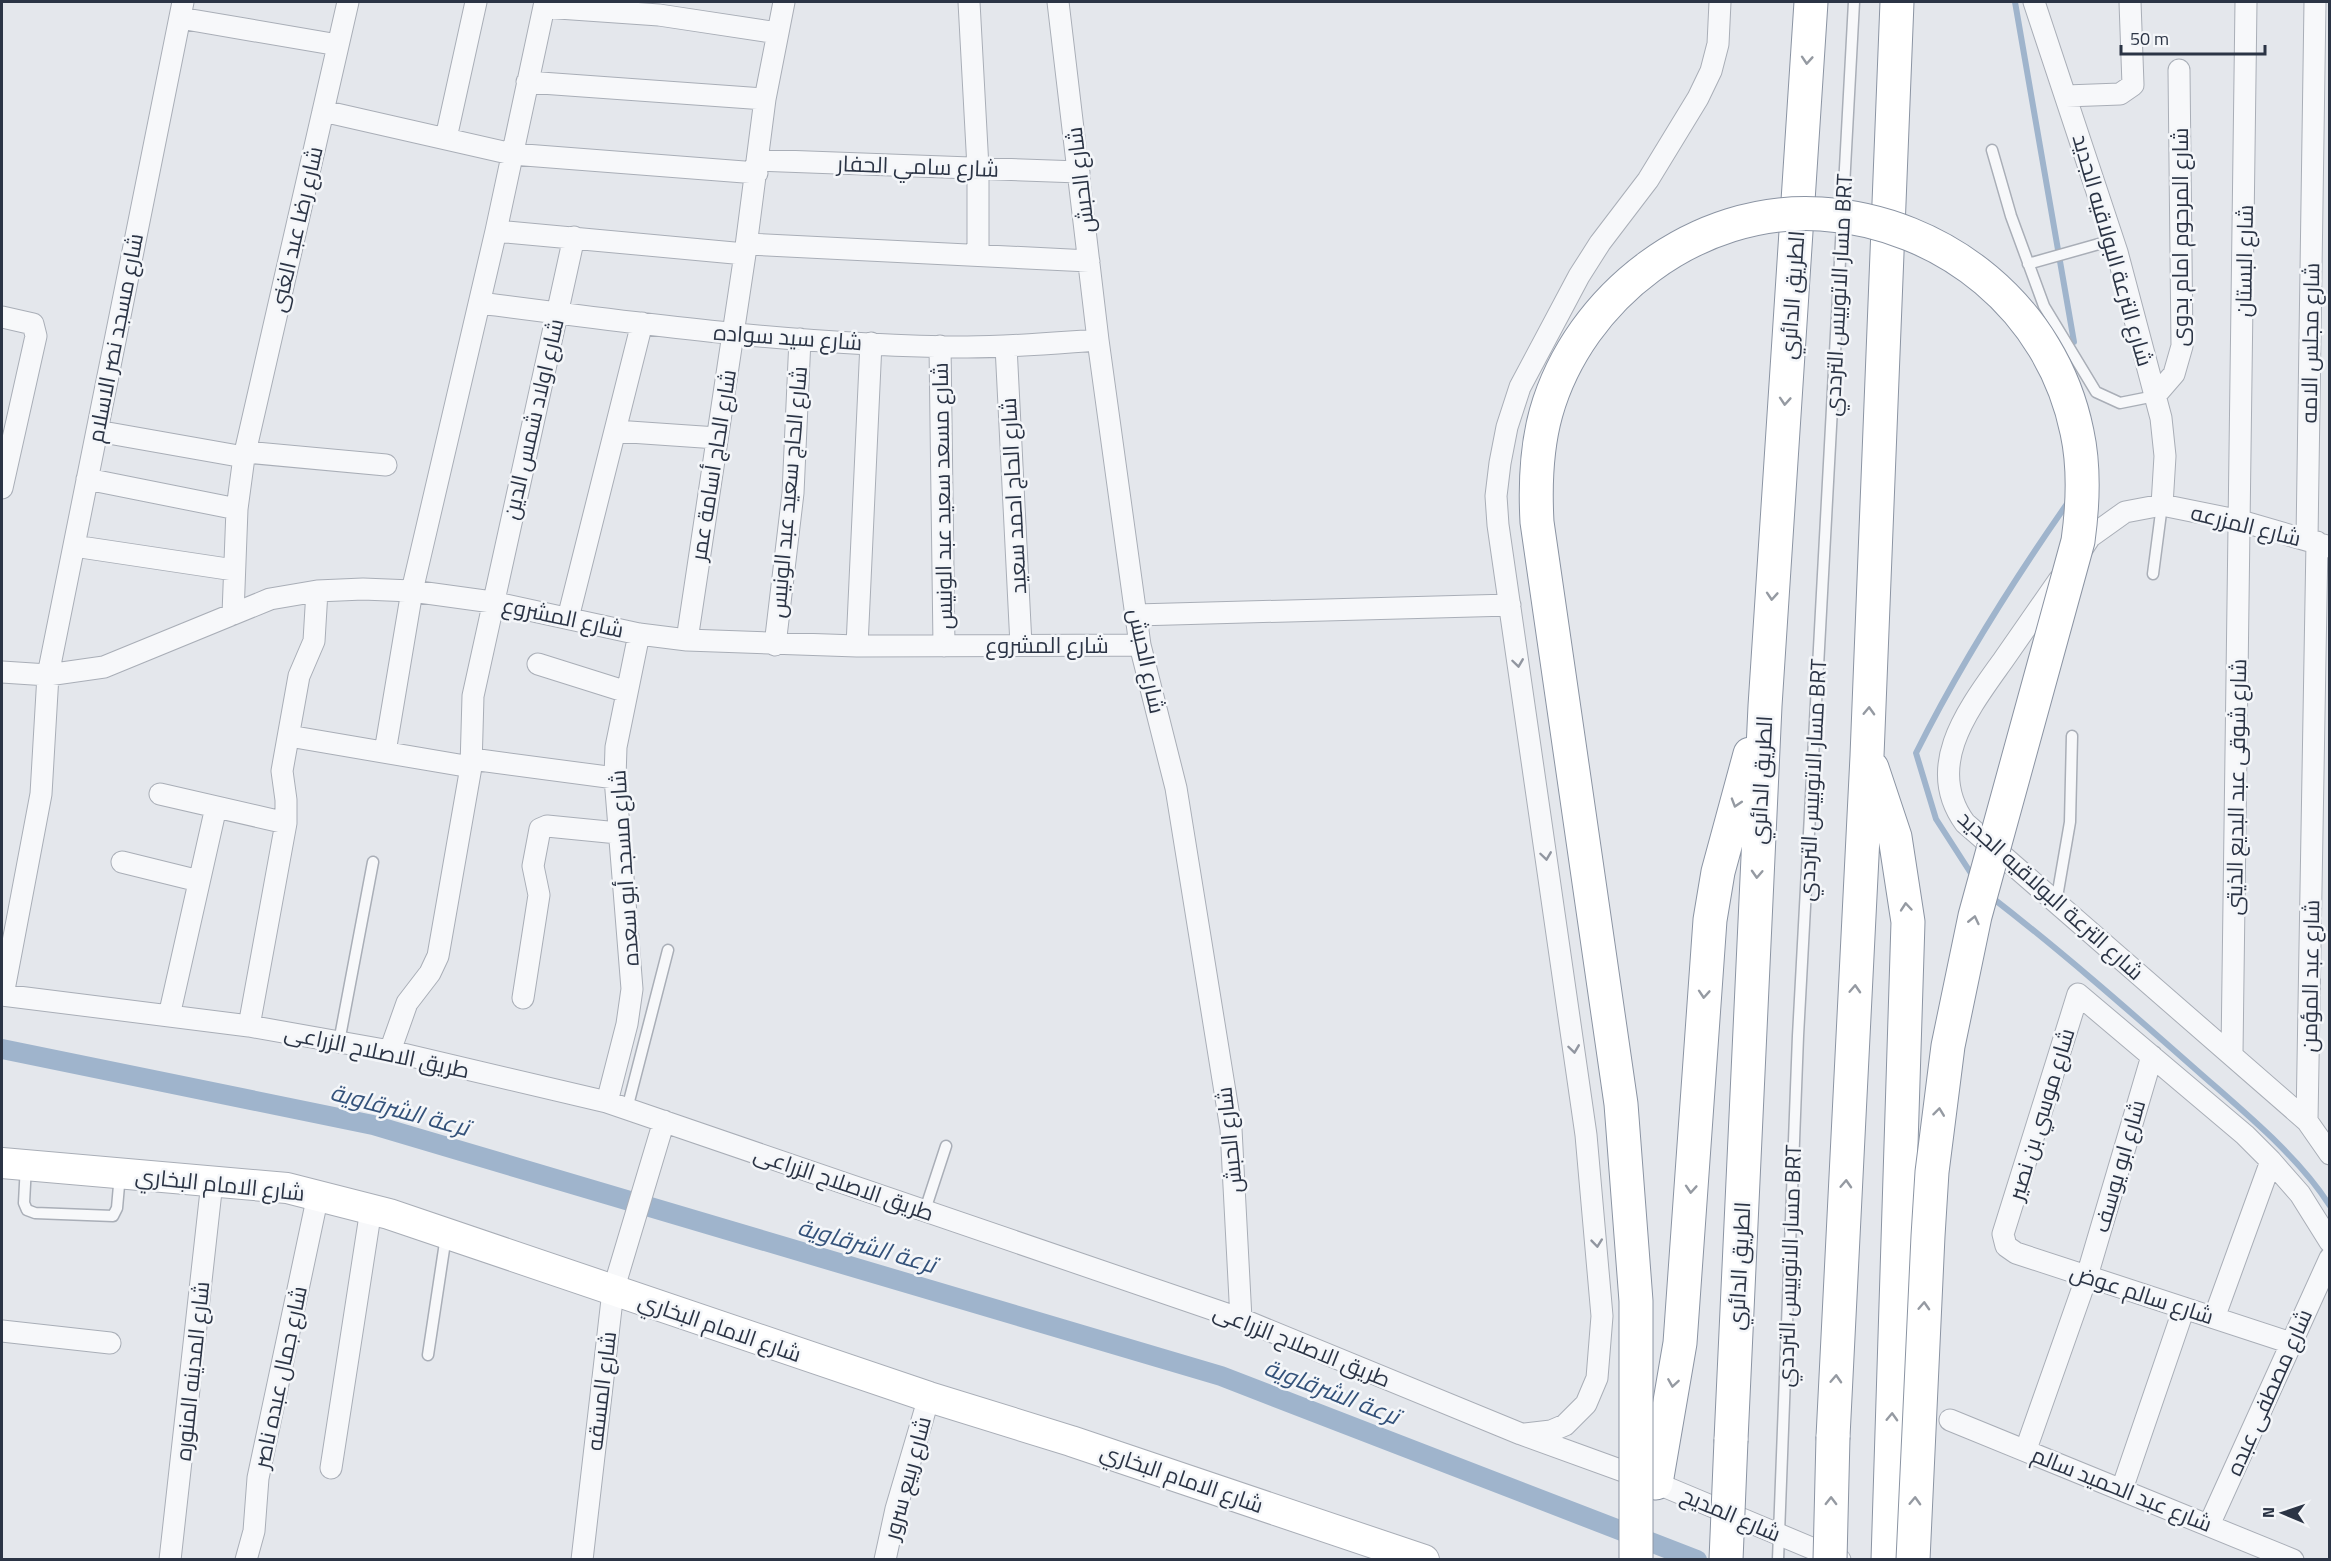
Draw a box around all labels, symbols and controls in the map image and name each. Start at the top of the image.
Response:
scale bar [2121,18,2265,56]
text: 50 m [2130,25,2169,52]
one-way arrow [1801,55,1814,64]
street label: شارع الحبش [1057,125,1103,235]
street label: شارع المرحوم امام بدوى [2163,128,2197,346]
street label: شارع الترعة البولاقيه الجديد [2064,130,2162,370]
street label: شارع رضا عبد الغنى [260,143,332,315]
street label: شارع سامي الحفار [834,146,1000,186]
street label: مسار الاتوبيس الترددي BRT [1815,172,1861,417]
street label: شارع البستان [2226,205,2262,317]
street label: الطريق الدائري [1771,229,1813,361]
street label: شارع مسجد نصر الاسلام [78,230,152,446]
street label: شارع مجلس الامه [2292,262,2328,424]
street label: شارع اولاد شمس الدين [493,315,573,523]
street label: شارع سيد سواده [712,315,864,359]
street label: شارع مسعد سعيد عبد الونيس [923,362,961,630]
street label: شارع الحاج سعيد عبد الونيس [760,365,816,619]
street label: شارع الحاج أسامة عمر [681,367,745,565]
street label: شارع الحاج احمد سعيد [991,397,1035,595]
one-way arrow [1778,397,1791,406]
street label: شارع المزرعه [2187,495,2305,555]
street label: شارع المشروع [499,588,627,646]
one-way arrow [1766,591,1779,600]
street label: شارع الحبش [1119,605,1175,717]
street label: شارع المشروع [985,628,1109,662]
street label: مسار الاتوبيس الترددي BRT [1789,657,1835,902]
street label: شارع شوقى عبد البديع الذيتى [2217,658,2255,916]
one-way arrow [1512,659,1524,668]
one-way arrow [1862,706,1875,715]
street label: الطريق الدائري [1741,715,1781,845]
street label: شارع مسجد أبو سعده [600,769,648,967]
one-way arrow [1731,797,1743,808]
street label: شارع الترعة البولاقيه الجديد [1950,802,2152,988]
one-way arrow [1540,852,1552,861]
one-way arrow [1750,870,1763,879]
street label: شارع عبد المؤمن [2292,899,2328,1053]
one-way arrow [1900,903,1913,912]
one-way arrow [1966,915,1979,925]
one-way arrow [1849,985,1862,994]
one-way arrow [1697,990,1710,999]
street label: طريق الاصلاح الزراعى [281,1015,473,1087]
street label: شارع موسي بن نصير [1998,1024,2083,1206]
one-way arrow [1567,1045,1579,1054]
water label: ترعة الشرقاوية [327,1073,478,1146]
street label: شارع الحبش [1207,1085,1251,1195]
street label: شارع ابو يوسف [2084,1096,2154,1236]
one-way arrow [1932,1107,1945,1116]
street label: طريق الاصلاح الزراعى [749,1136,939,1230]
street label: مسار الاتوبيس الترددي BRT [1768,1144,1810,1388]
street label: شارع الامام البخاري [133,1158,307,1210]
one-way arrow [1839,1180,1852,1189]
one-way arrow [1684,1184,1697,1193]
street label: الطريق الدائري [1719,1201,1759,1331]
water label: ترعة الشرقاوية [794,1208,945,1283]
one-way arrow [1590,1238,1602,1248]
street label: شارع سالم عوض [2066,1255,2218,1333]
street label: شارع المدينه المنوره [166,1279,218,1463]
street label: شارع جمال عبده ناصر [244,1283,316,1473]
street label: شارع الامام البخاري [634,1283,806,1371]
street label: طريق الاصلاح الزراعى [1208,1294,1396,1396]
one-way arrow [1917,1302,1930,1311]
street label: شارع مصطفى عبده [2217,1303,2321,1481]
street label: شارع المسقه [577,1329,625,1453]
water label: ترعة الشرقاوية [1259,1349,1409,1435]
one-way arrow [1829,1374,1842,1383]
one-way arrow [1668,1378,1680,1388]
street label: شارع ربيع سرور [874,1412,940,1545]
one-way arrow [1886,1413,1898,1422]
street label: شارع الامام البخاري [1096,1434,1268,1522]
street label: شارع عبد الحميد سالم [2027,1437,2217,1541]
street label: شارع المديح [1676,1478,1786,1550]
north arrow [2253,1483,2313,1543]
one-way arrow [1825,1497,1838,1506]
one-way arrow [1909,1497,1921,1506]
text: N [2256,1507,2280,1518]

